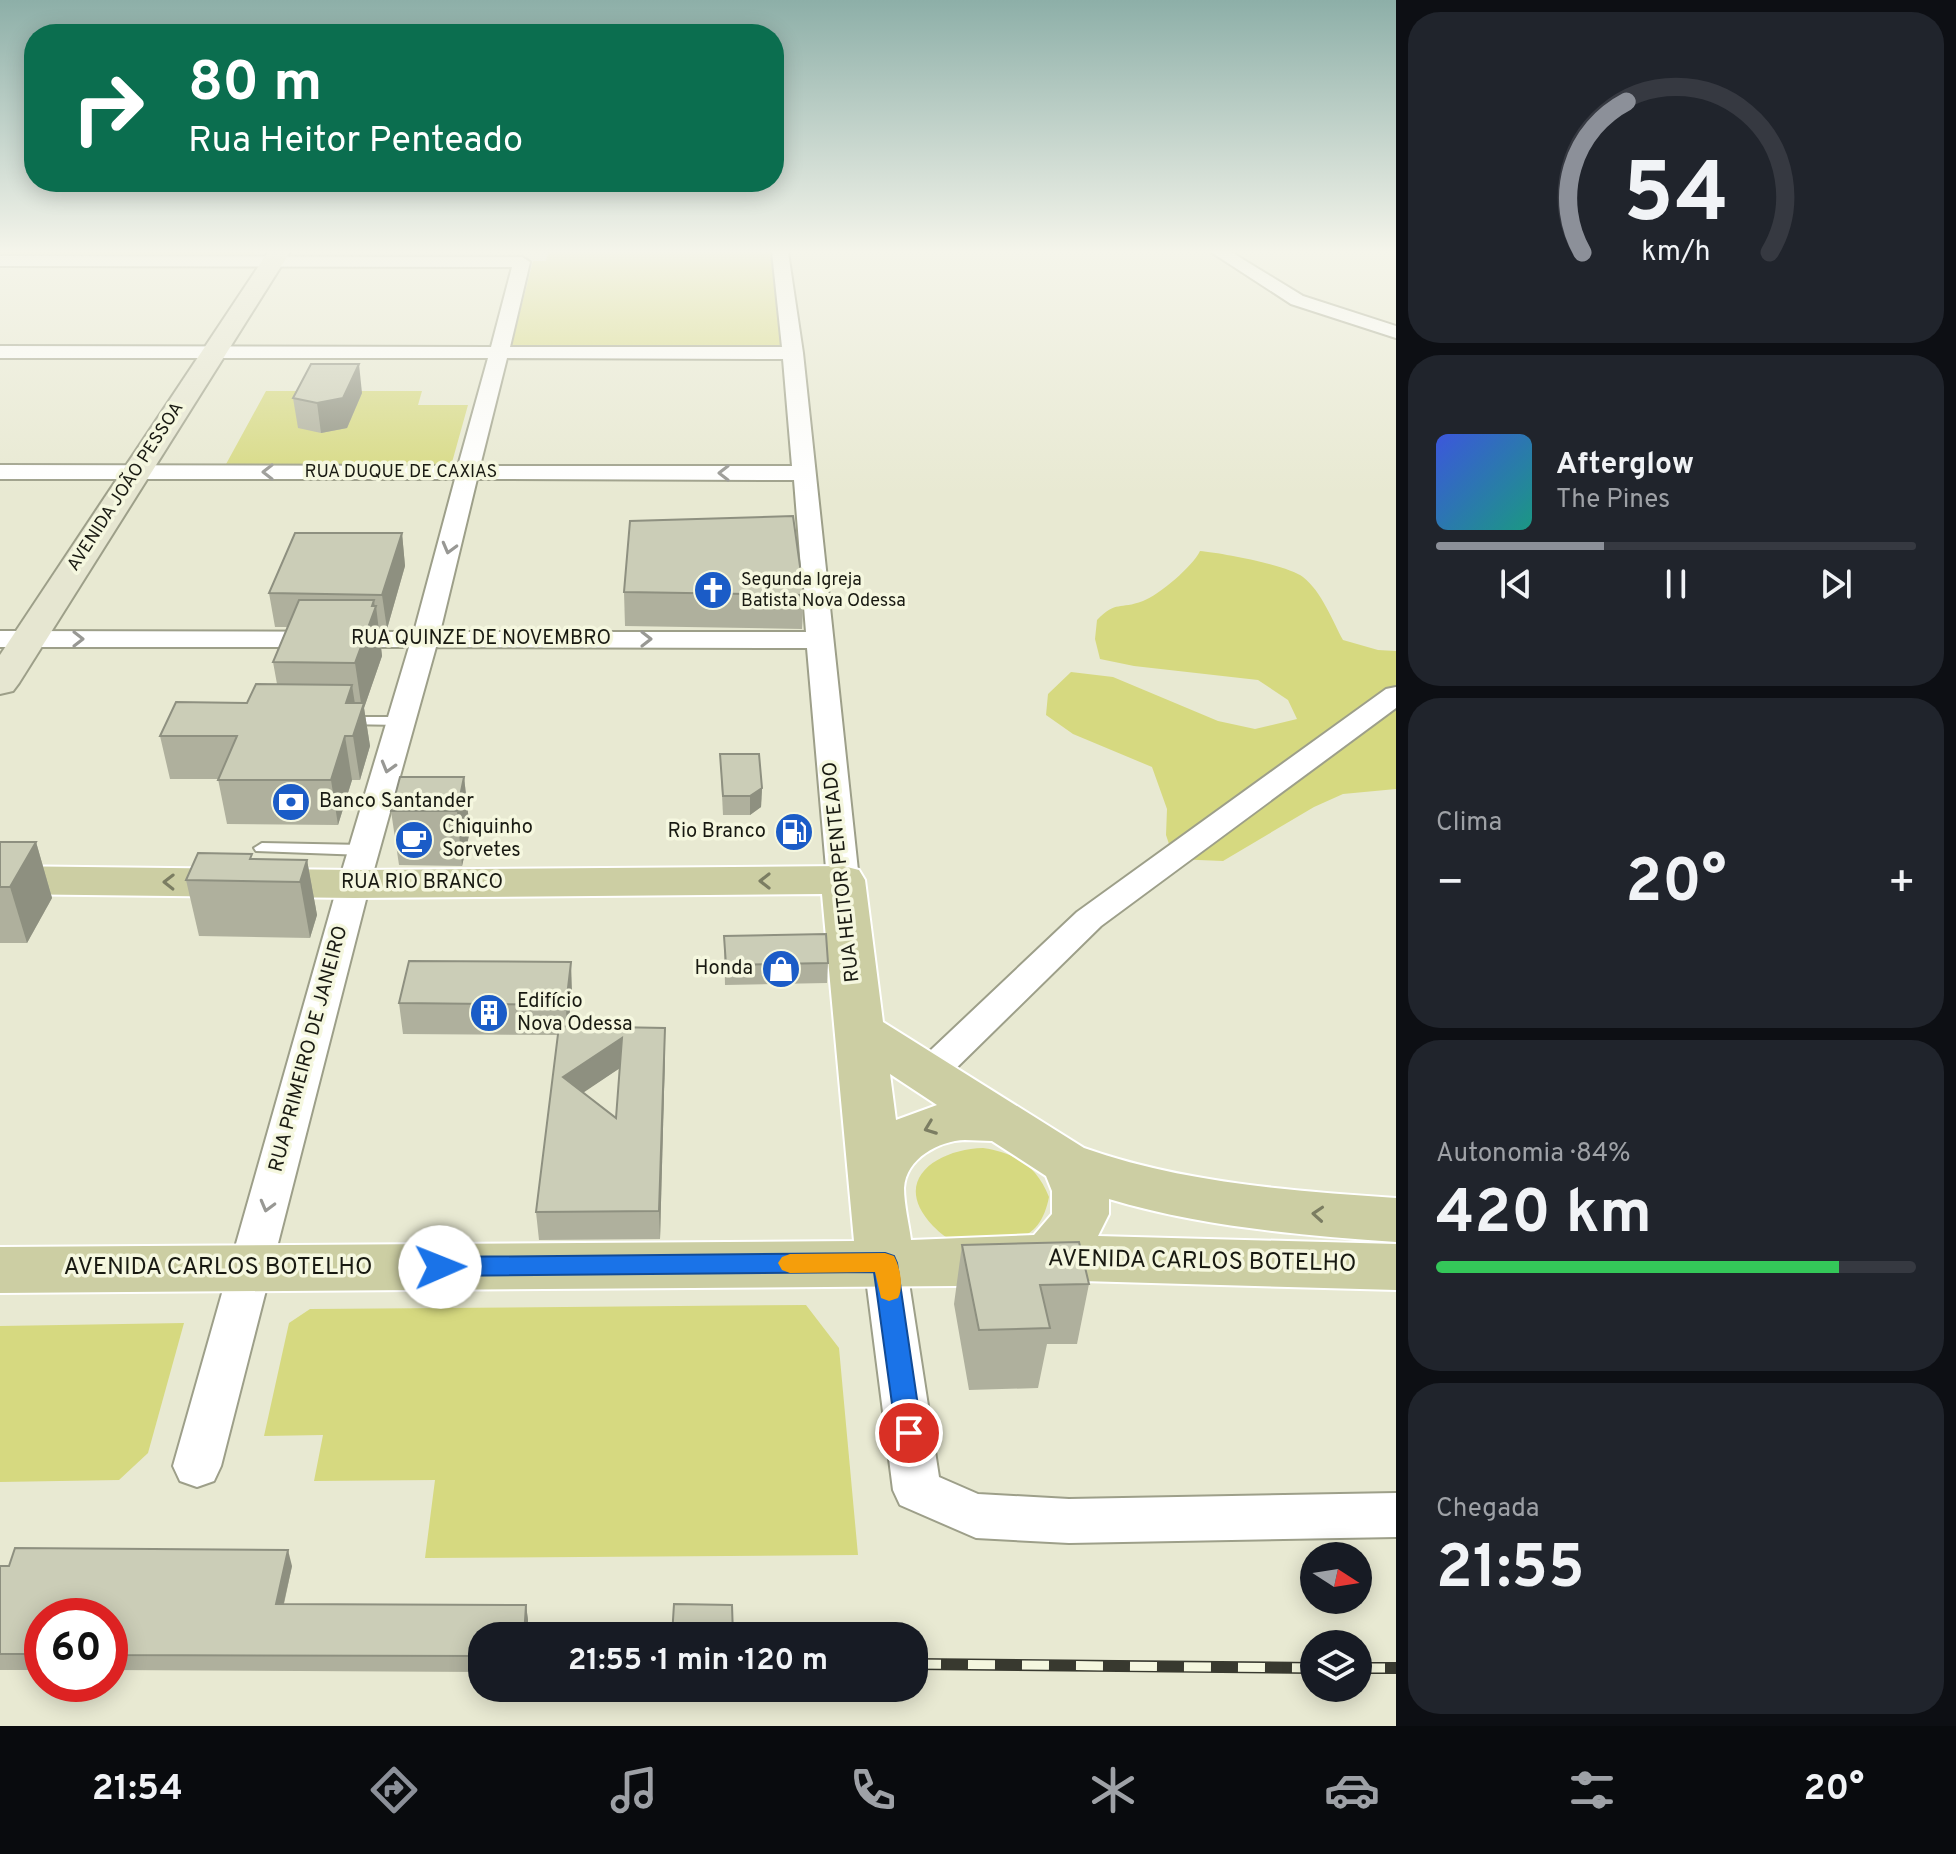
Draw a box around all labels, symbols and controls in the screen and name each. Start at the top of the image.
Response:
text: 80 m [188,50,322,120]
icon: right [56,56,160,160]
text: Rua Heitor Penteado [188,119,523,165]
text: 54 [1623,146,1729,251]
text: km/h [1641,236,1711,272]
street label: AVENIDA JOÃO PESSOA [61,397,189,576]
text: Afterglow [1556,447,1694,484]
street label: RUA DUQUE DE CAXIAS [305,461,497,484]
one-way arrow [261,463,274,481]
one-way arrow [717,464,730,482]
text: The Pines [1556,484,1670,517]
one-way arrow [442,540,458,554]
icon: previous [1494,562,1538,606]
icon: pause [1654,562,1698,606]
icon: next [1814,562,1858,606]
church icon: Segunda Igreja Batista Nova Odessa [692,569,734,611]
place label: Segunda Igreja Batista Nova Odessa [741,569,906,613]
street label: RUA QUINZE DE NOVEMBRO [351,626,611,652]
one-way arrow [72,630,85,648]
one-way arrow [640,630,653,648]
one-way arrow [381,759,397,773]
street label: RUA HEITOR PENTEADO [817,760,867,984]
bank icon: Banco Santander [270,781,312,823]
place label: Banco Santander [319,789,474,815]
text: Clima [1436,807,1502,840]
fuel station icon: Rio Branco [773,811,815,853]
place label: Chiquinho Sorvetes [442,815,533,864]
cafe icon: Chiquinho Sorvetes [393,819,435,861]
place label: Rio Branco [668,819,766,845]
text: 20° [1625,847,1727,923]
text: − [1436,857,1464,913]
text: + [1888,857,1916,913]
street label: RUA RIO BRANCO [341,870,503,896]
one-way arrow [758,872,771,890]
one-way arrow [162,873,175,890]
street label: RUA PRIMEIRO DE JANEIRO [264,923,354,1175]
shop icon: Honda [760,948,802,990]
place label: Honda [695,956,753,982]
place label: Edifício Nova Odessa [517,989,633,1038]
building icon: Edifício Nova Odessa [468,992,510,1034]
one-way arrow [924,1118,938,1135]
text: Autonomia · 84% [1436,1138,1631,1171]
text: 420 km [1436,1178,1652,1254]
one-way arrow [259,1198,276,1212]
one-way arrow [1311,1206,1324,1223]
position arrow [398,1225,482,1309]
street label: AVENIDA CARLOS BOTELHO [1047,1244,1357,1280]
street label: AVENIDA CARLOS BOTELHO [63,1253,373,1283]
pin [875,1399,943,1467]
icon: arrive [887,1411,931,1455]
text: Chegada [1436,1493,1539,1526]
text: 21:55 [1436,1533,1585,1609]
north arrow [1300,1542,1372,1614]
map controls [1300,1542,1372,1702]
speed limit sign: 60 [24,1598,128,1702]
button: layers [1300,1630,1372,1702]
text: 21:55 · 1 min · 120 m [568,1643,828,1680]
icon: directions [366,1762,422,1818]
icon: music [606,1762,662,1818]
icon: phone [845,1762,901,1818]
icon: climate [1085,1762,1141,1818]
icon: car [1324,1762,1380,1818]
icon: filters [1564,1762,1620,1818]
text: 21:54 [92,1767,183,1813]
text: 20° [1804,1767,1864,1813]

